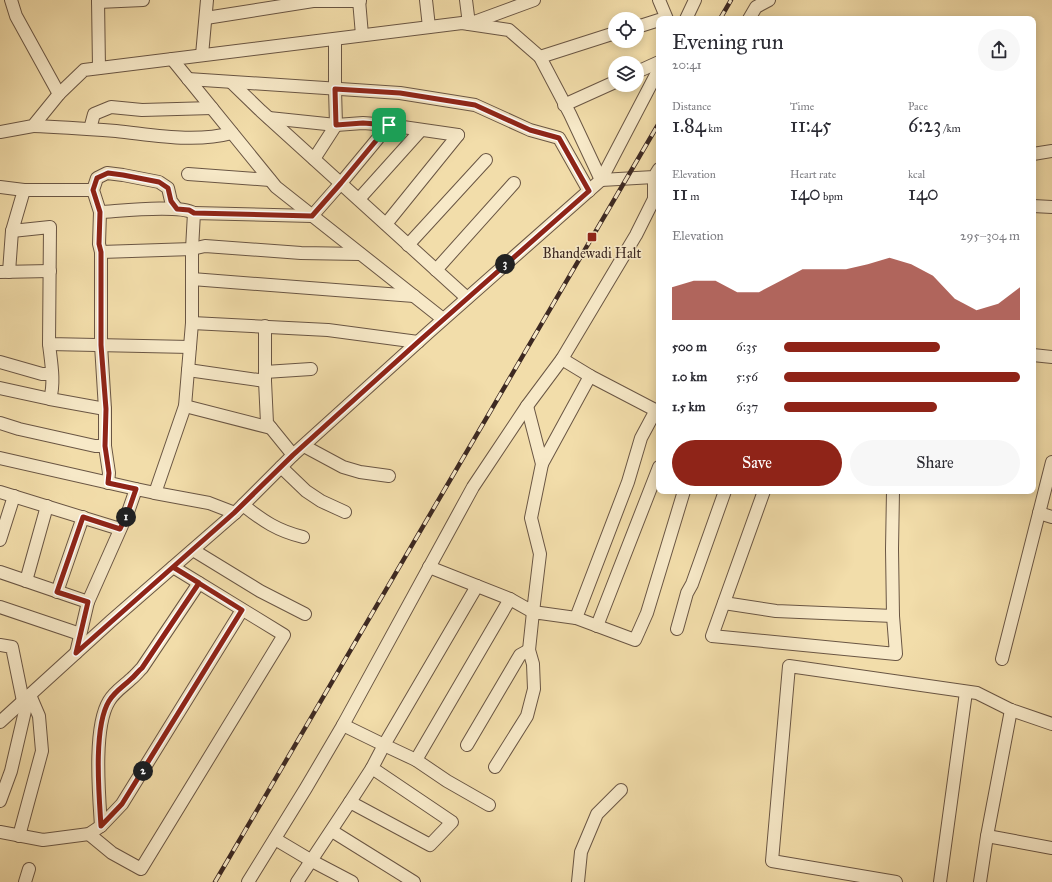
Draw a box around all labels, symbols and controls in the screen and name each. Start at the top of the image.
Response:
map controls [608,12,644,92]
button: locate [608,12,644,48]
text: Evening run [672,28,784,55]
button: share [978,29,1020,71]
button: layers [608,56,644,92]
text: 20:41 [672,57,702,73]
text: Distance [672,100,711,113]
text: Time [790,100,814,113]
text: Pace [908,100,928,113]
pin [372,108,406,142]
text: 1.84 [672,113,706,137]
text: 11:45 [790,113,831,137]
text: 6:23 [908,113,941,137]
icon: arrive [378,114,400,136]
text: km [706,122,723,135]
text: /km [941,122,961,135]
text: Elevation [672,168,716,181]
text: Heart rate [790,168,836,181]
text: kcal [908,168,925,181]
text: 11 [672,181,688,205]
text: 140 [790,181,821,205]
text: 140 [908,181,939,205]
text: m [688,190,699,203]
text: bpm [821,190,843,203]
text: Elevation [672,228,724,244]
text: 295–304 m [960,228,1020,244]
marker: Bhandewadi Halt [586,231,598,243]
place label: Bhandewadi Halt [542,245,642,262]
pin: 3 [495,254,515,274]
text: 3 [503,257,507,270]
text: 500 m [672,339,707,355]
text: 6:35 [736,339,757,355]
text: 1.0 km [672,369,707,385]
text: 5:56 [736,369,758,385]
text: 1.5 km [672,399,705,415]
text: 6:37 [736,399,758,415]
button: Save [672,440,842,486]
button: Share [850,440,1020,486]
pin: 1 [116,507,136,527]
text: 1 [124,510,128,523]
pin: 2 [133,761,153,781]
text: 2 [140,764,146,777]

